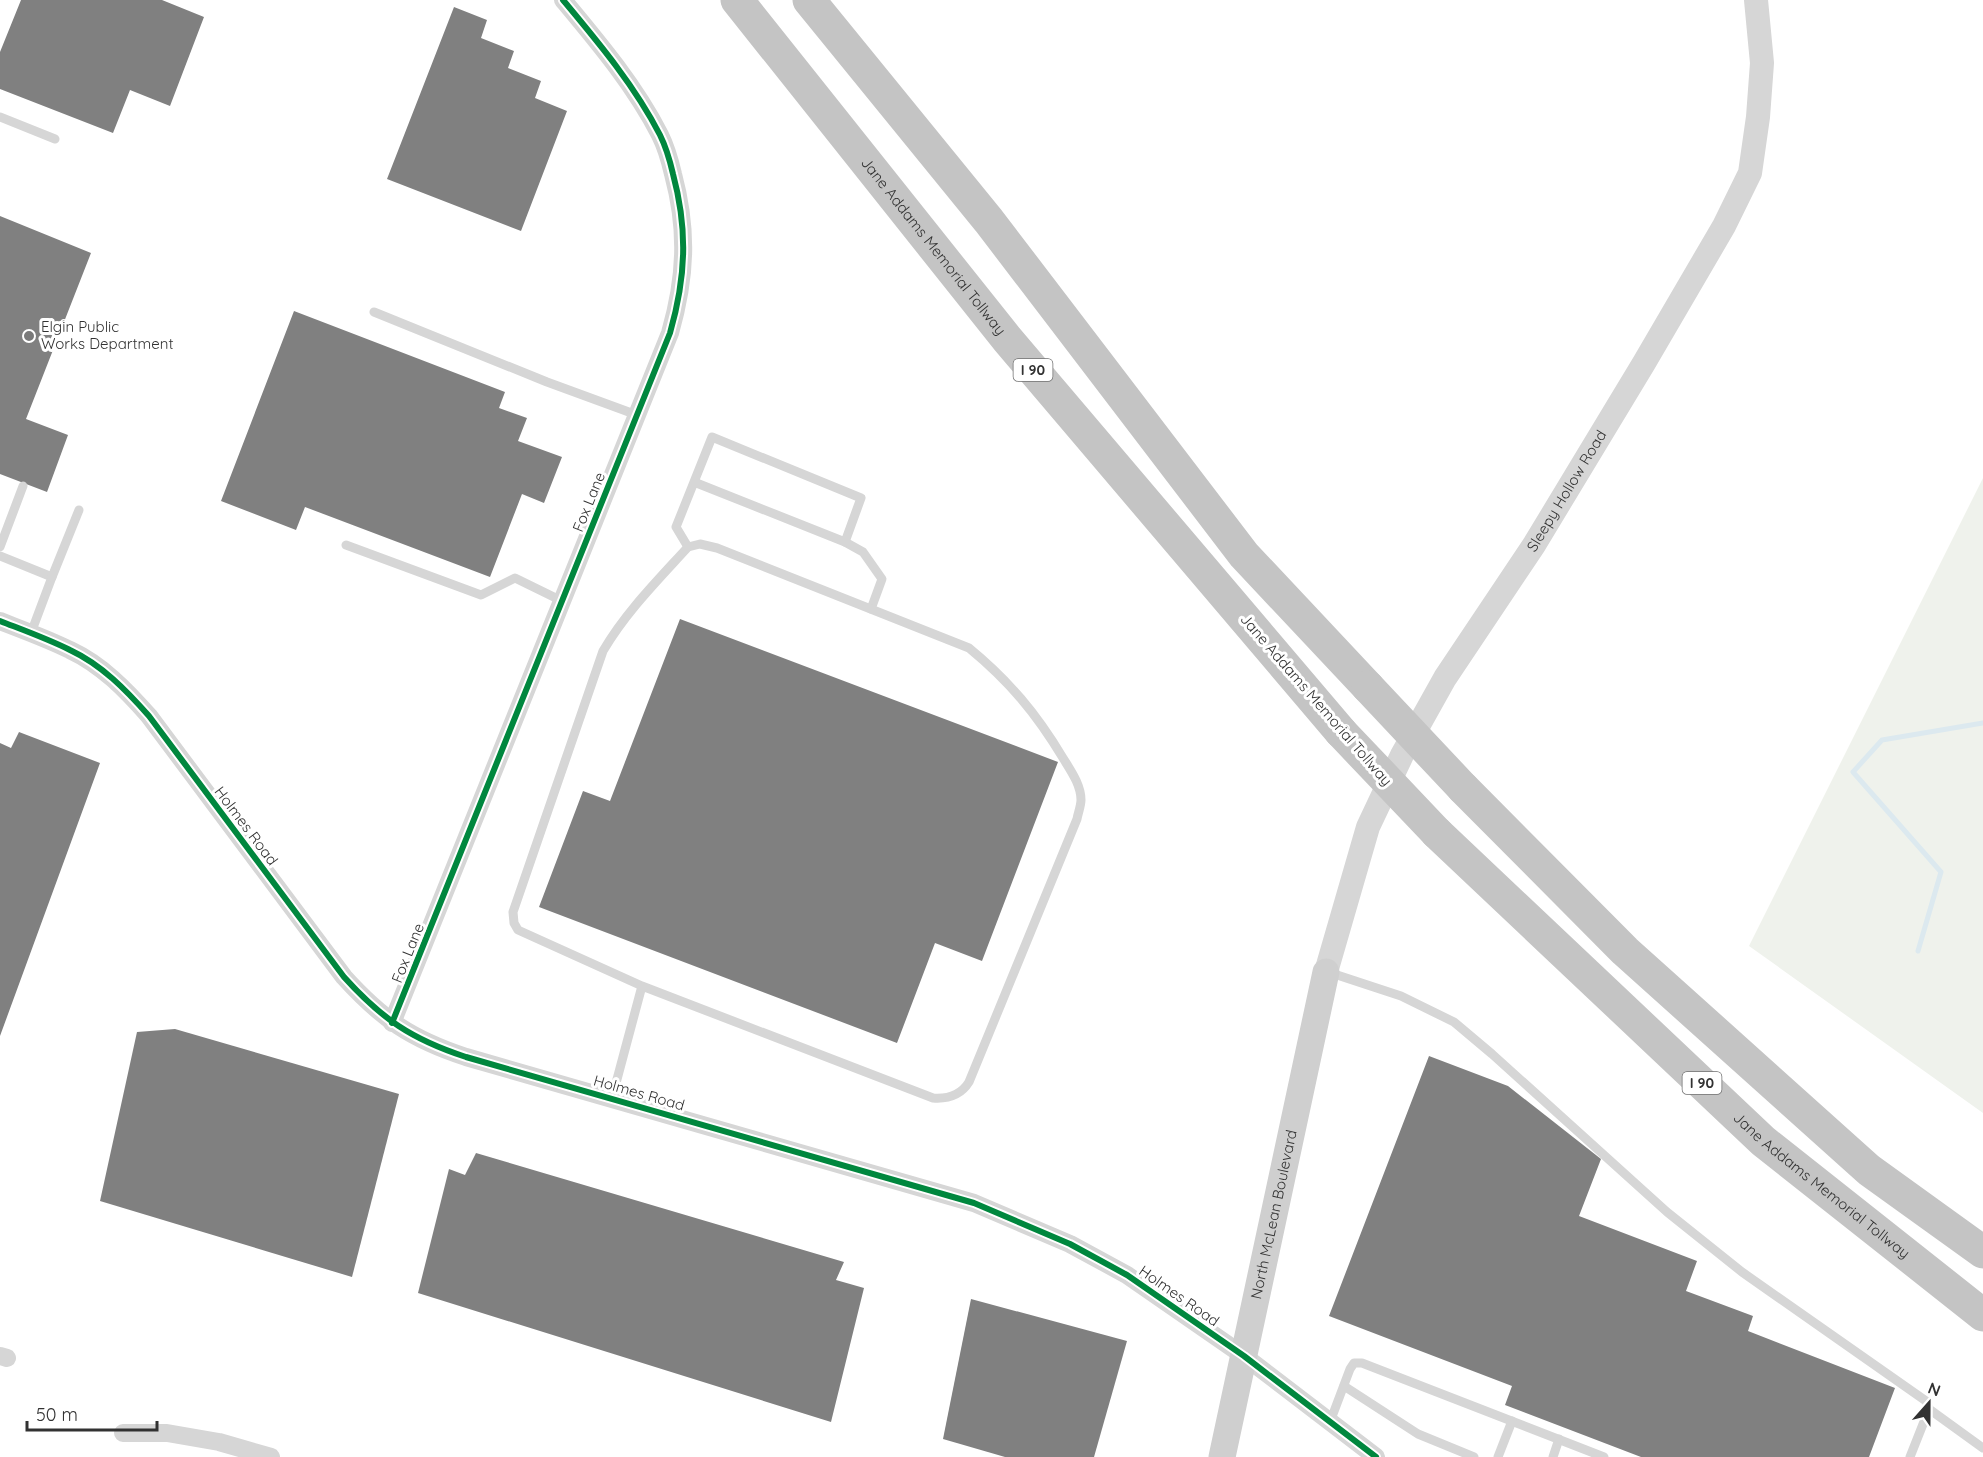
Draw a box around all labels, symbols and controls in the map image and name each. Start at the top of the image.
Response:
street label: Jane Addams Memorial Tollway [857,153,1010,339]
place label: Elgin Public Works Department [41,317,174,353]
marker: Elgin Public Works Department [22,329,36,343]
road number: I 90 [1014,359,1052,381]
street label: Sleepy Hollow Road [1522,426,1610,555]
street label: Fox Lane [568,469,609,534]
street label: Jane Addams Memorial Tollway [1236,610,1396,790]
street label: Holmes Road [211,783,282,869]
street label: Fox Lane [387,920,428,985]
street label: Holmes Road [591,1070,687,1115]
road number: I 90 [1682,1072,1722,1094]
street label: Jane Addams Memorial Tollway [1730,1108,1914,1263]
street label: North McLean Boulevard [1246,1128,1301,1301]
street label: Holmes Road [1135,1261,1223,1330]
north arrow [1899,1373,1959,1433]
text: N [1925,1378,1943,1400]
scale bar [27,1394,158,1432]
text: 50 m [36,1403,78,1426]

